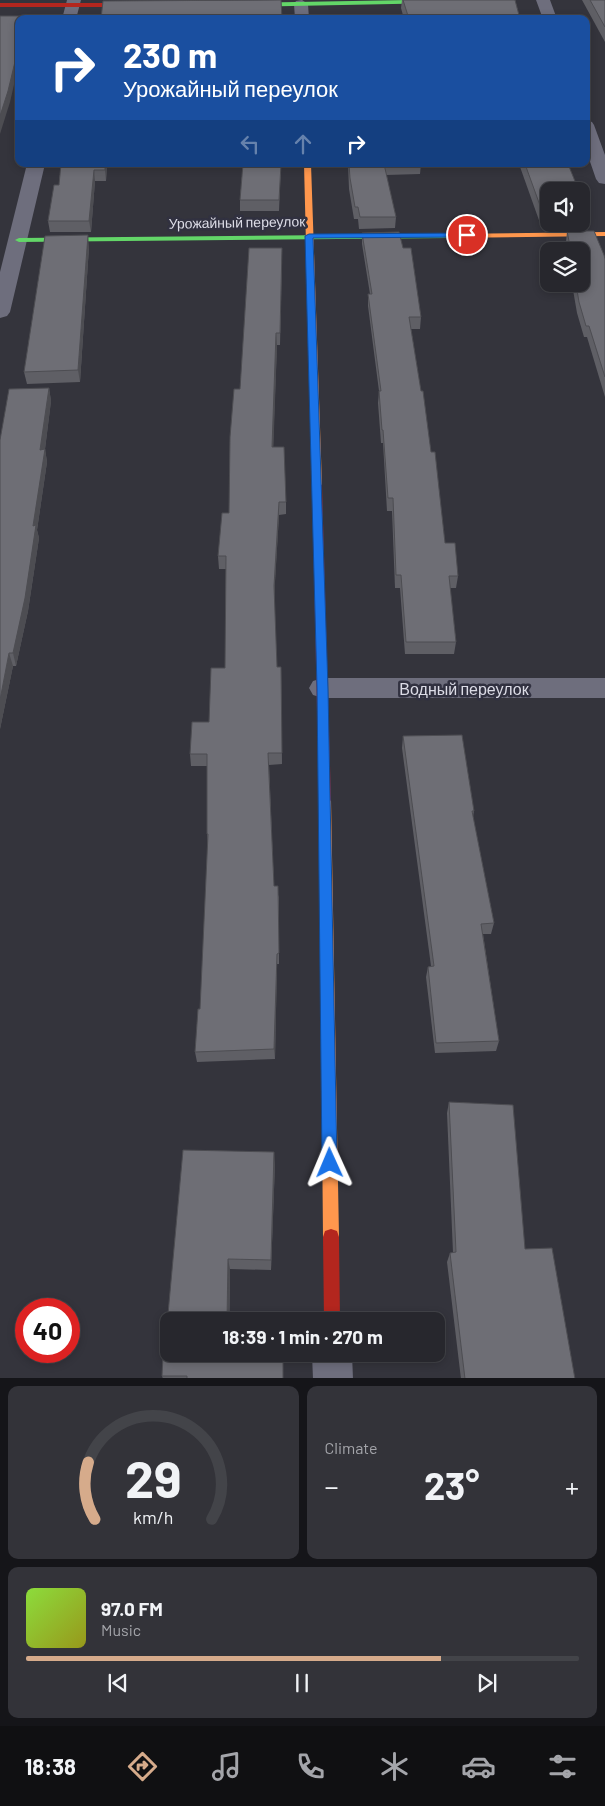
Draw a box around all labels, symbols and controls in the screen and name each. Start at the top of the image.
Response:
text: 230 m [123,33,217,75]
icon: right [40,35,105,100]
text: Урожайный переулок [123,75,338,101]
icon: left [236,130,264,158]
icon: ahead [289,130,317,158]
icon: right [342,130,370,158]
map controls [540,182,590,292]
button: sound [540,182,590,232]
street label: Урожайный переулок [168,212,306,232]
pin [446,214,488,256]
icon: arrive [453,221,481,249]
button: layers [540,242,590,292]
street label: Водный переулок [399,679,530,698]
position arrow [303,1136,355,1188]
speed limit sign: 40 [15,1298,80,1363]
text: 18:39 · 1 min · 270 m [222,1325,383,1348]
text: Climate [325,1438,377,1457]
text: 29 [125,1446,182,1508]
text: 23° [424,1462,480,1508]
text: − [325,1469,339,1503]
text: + [565,1469,579,1503]
text: km/h [133,1506,173,1528]
text: 97.0 FM [101,1597,163,1620]
text: Music [101,1620,141,1639]
icon: previous [104,1669,132,1697]
icon: pause [288,1669,316,1697]
icon: next [473,1669,501,1697]
icon: directions [125,1749,160,1784]
icon: music [209,1749,244,1784]
icon: phone [293,1749,328,1784]
icon: climate [377,1749,412,1784]
icon: car [461,1749,496,1784]
icon: filters [545,1749,580,1784]
text: 18:38 [25,1753,76,1779]

